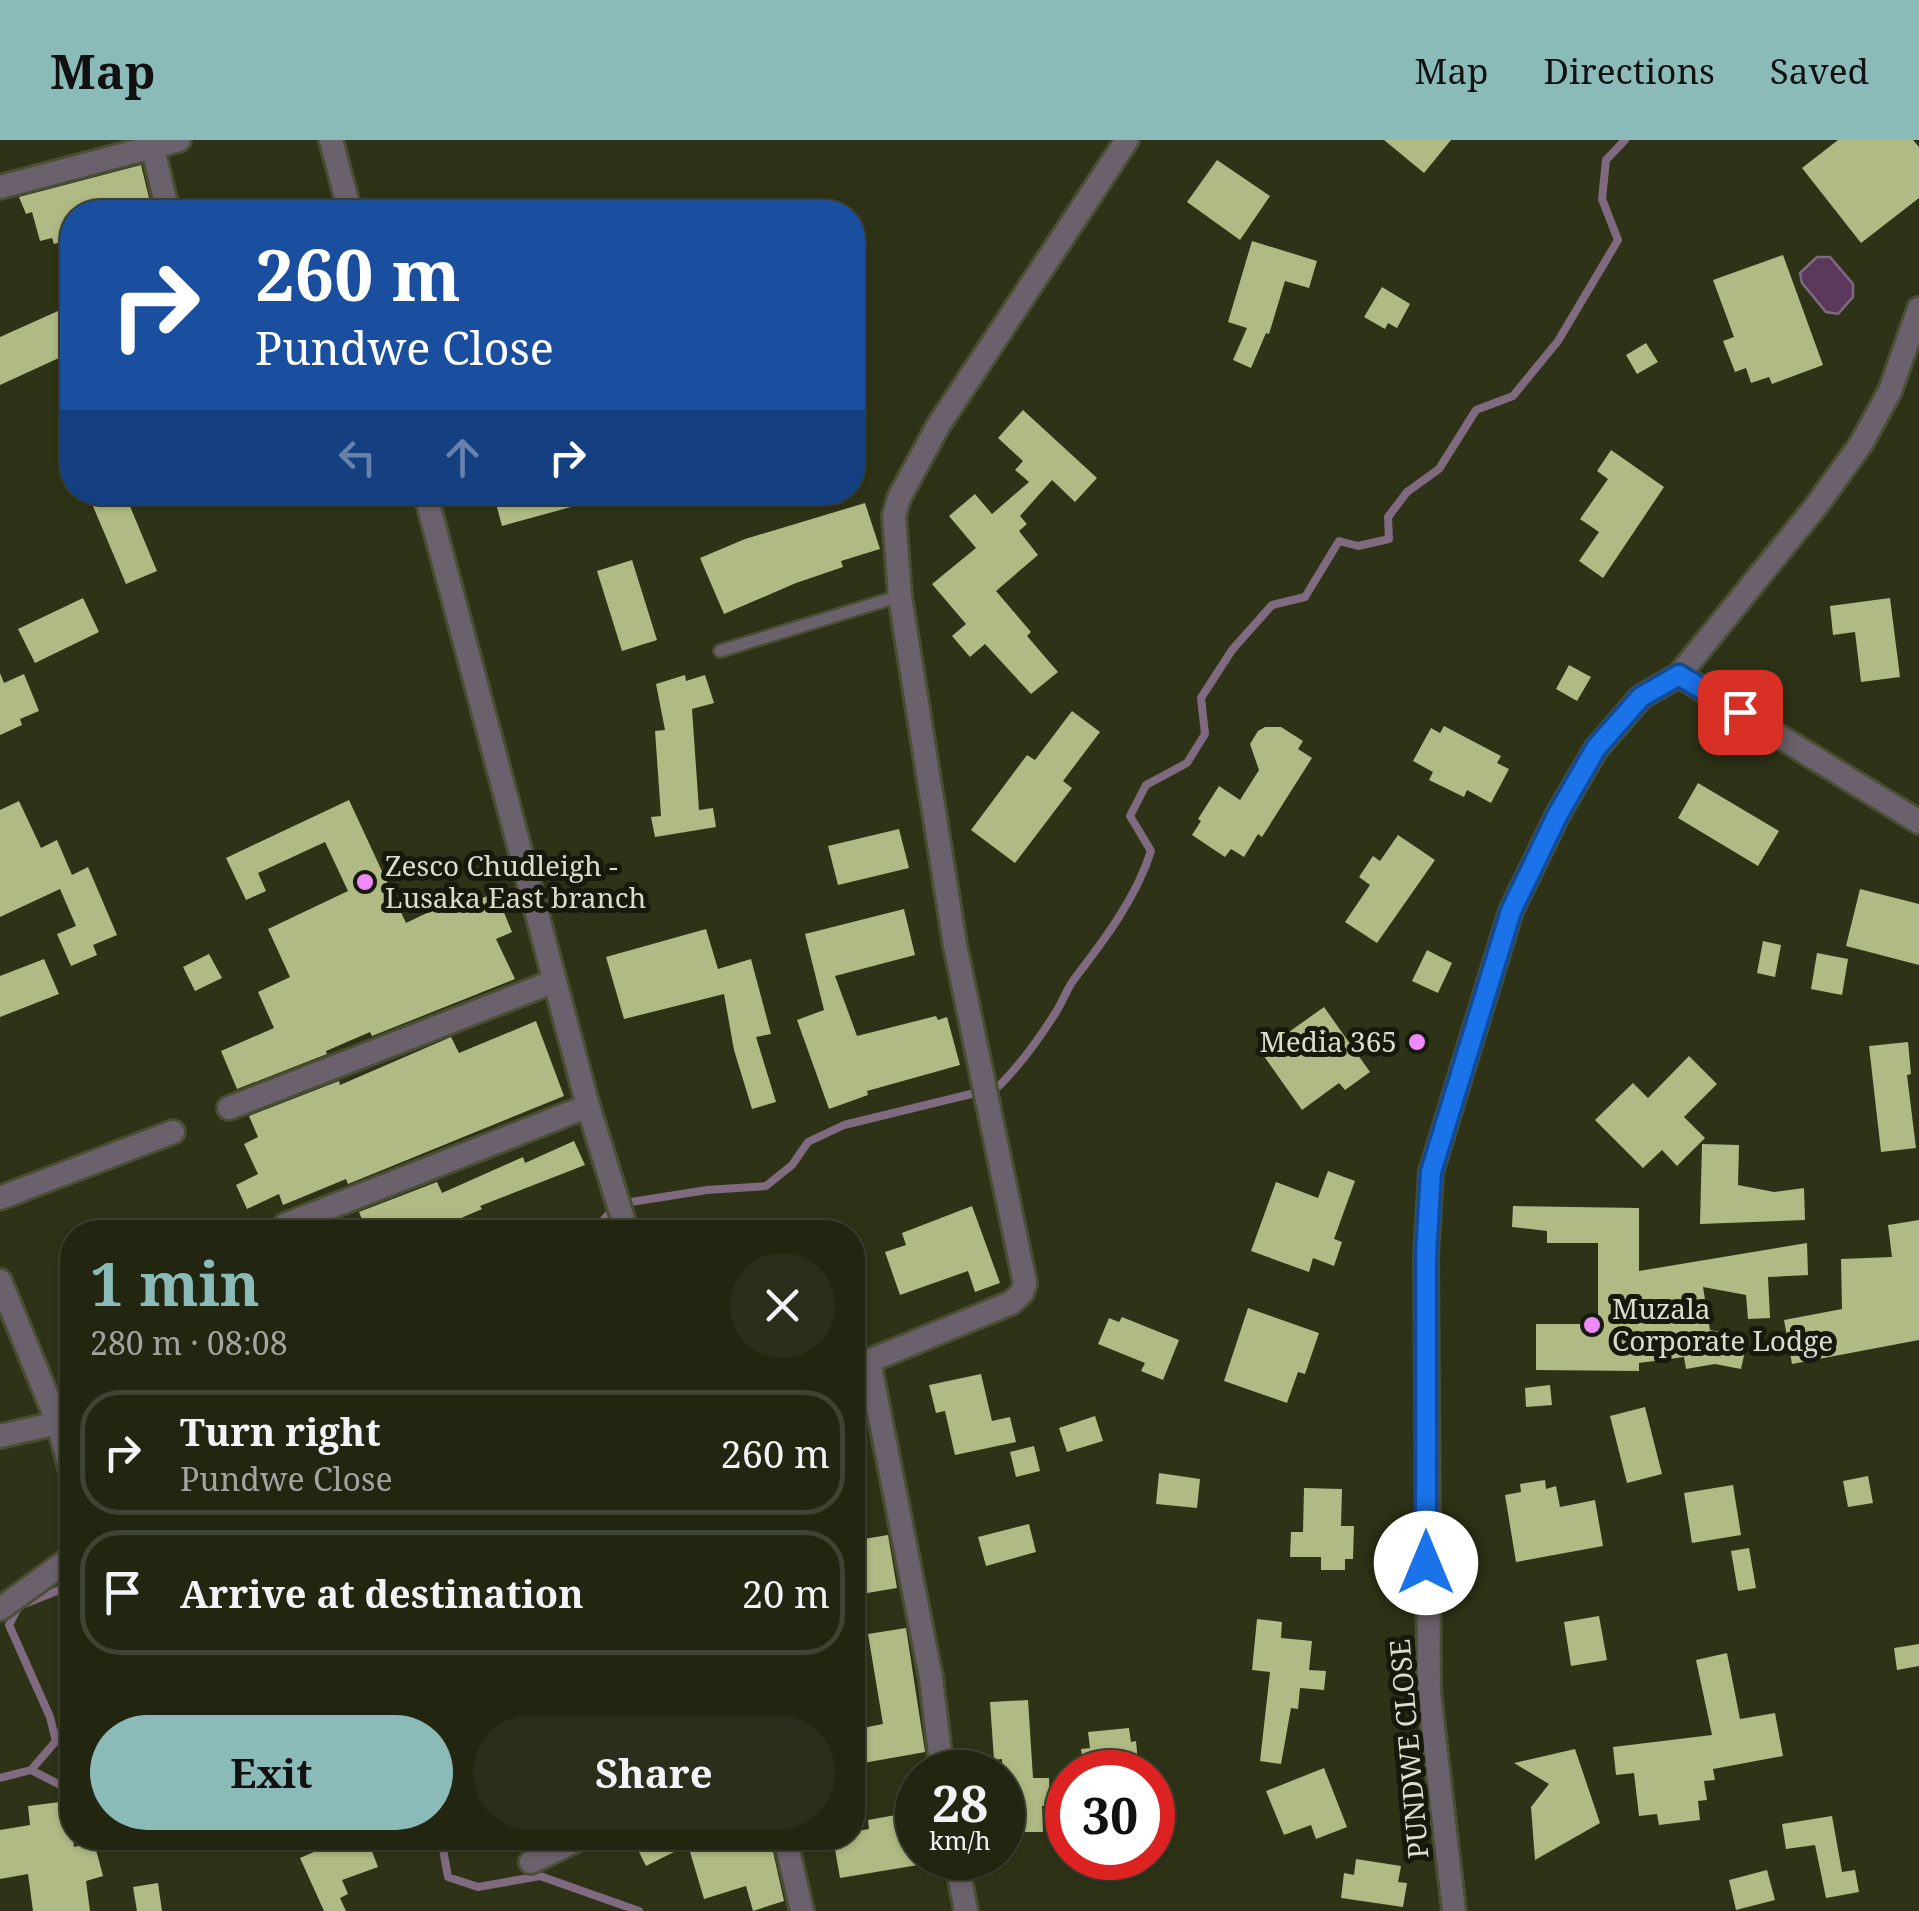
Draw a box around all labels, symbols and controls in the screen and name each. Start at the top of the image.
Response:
text: Map [50,38,155,103]
text: Map [1415,47,1489,94]
text: Directions [1544,47,1715,94]
text: Saved [1770,47,1869,94]
text: 260 m [255,226,461,322]
icon: right [90,240,220,370]
text: Pundwe Close [255,317,554,378]
icon: left [330,430,385,485]
icon: ahead [435,430,490,485]
icon: right [540,430,595,485]
pin [1698,670,1783,755]
icon: arrive [1713,685,1768,740]
place label: Zesco Chudleigh - Lusaka East branch [385,846,646,916]
marker: Zesco Chudleigh - Lusaka East branch [354,871,376,893]
place label: Media 365 [1260,1022,1397,1060]
marker: Media 365 [1406,1031,1428,1053]
text: 1 min [90,1242,260,1324]
button: close [730,1253,835,1358]
place label: Muzala Corporate Lodge [1612,1289,1833,1359]
marker: Muzala Corporate Lodge [1581,1314,1603,1336]
text: 280 m · 08:08 [90,1321,288,1364]
text: Turn right [180,1405,381,1457]
icon: right [95,1425,150,1480]
text: 260 m [720,1427,830,1479]
text: Pundwe Close [180,1457,393,1500]
position arrow [1374,1511,1478,1615]
icon: arrive [95,1565,150,1620]
text: Arrive at destination [180,1567,584,1619]
text: 20 m [742,1567,830,1619]
street label: PUNDWE CLOSE [1379,1638,1437,1860]
button: Exit [90,1715,453,1830]
button: Share [473,1715,835,1830]
speed limit sign: 30 [1045,1750,1175,1880]
text: 28 [932,1769,988,1837]
text: km/h [929,1823,991,1857]

